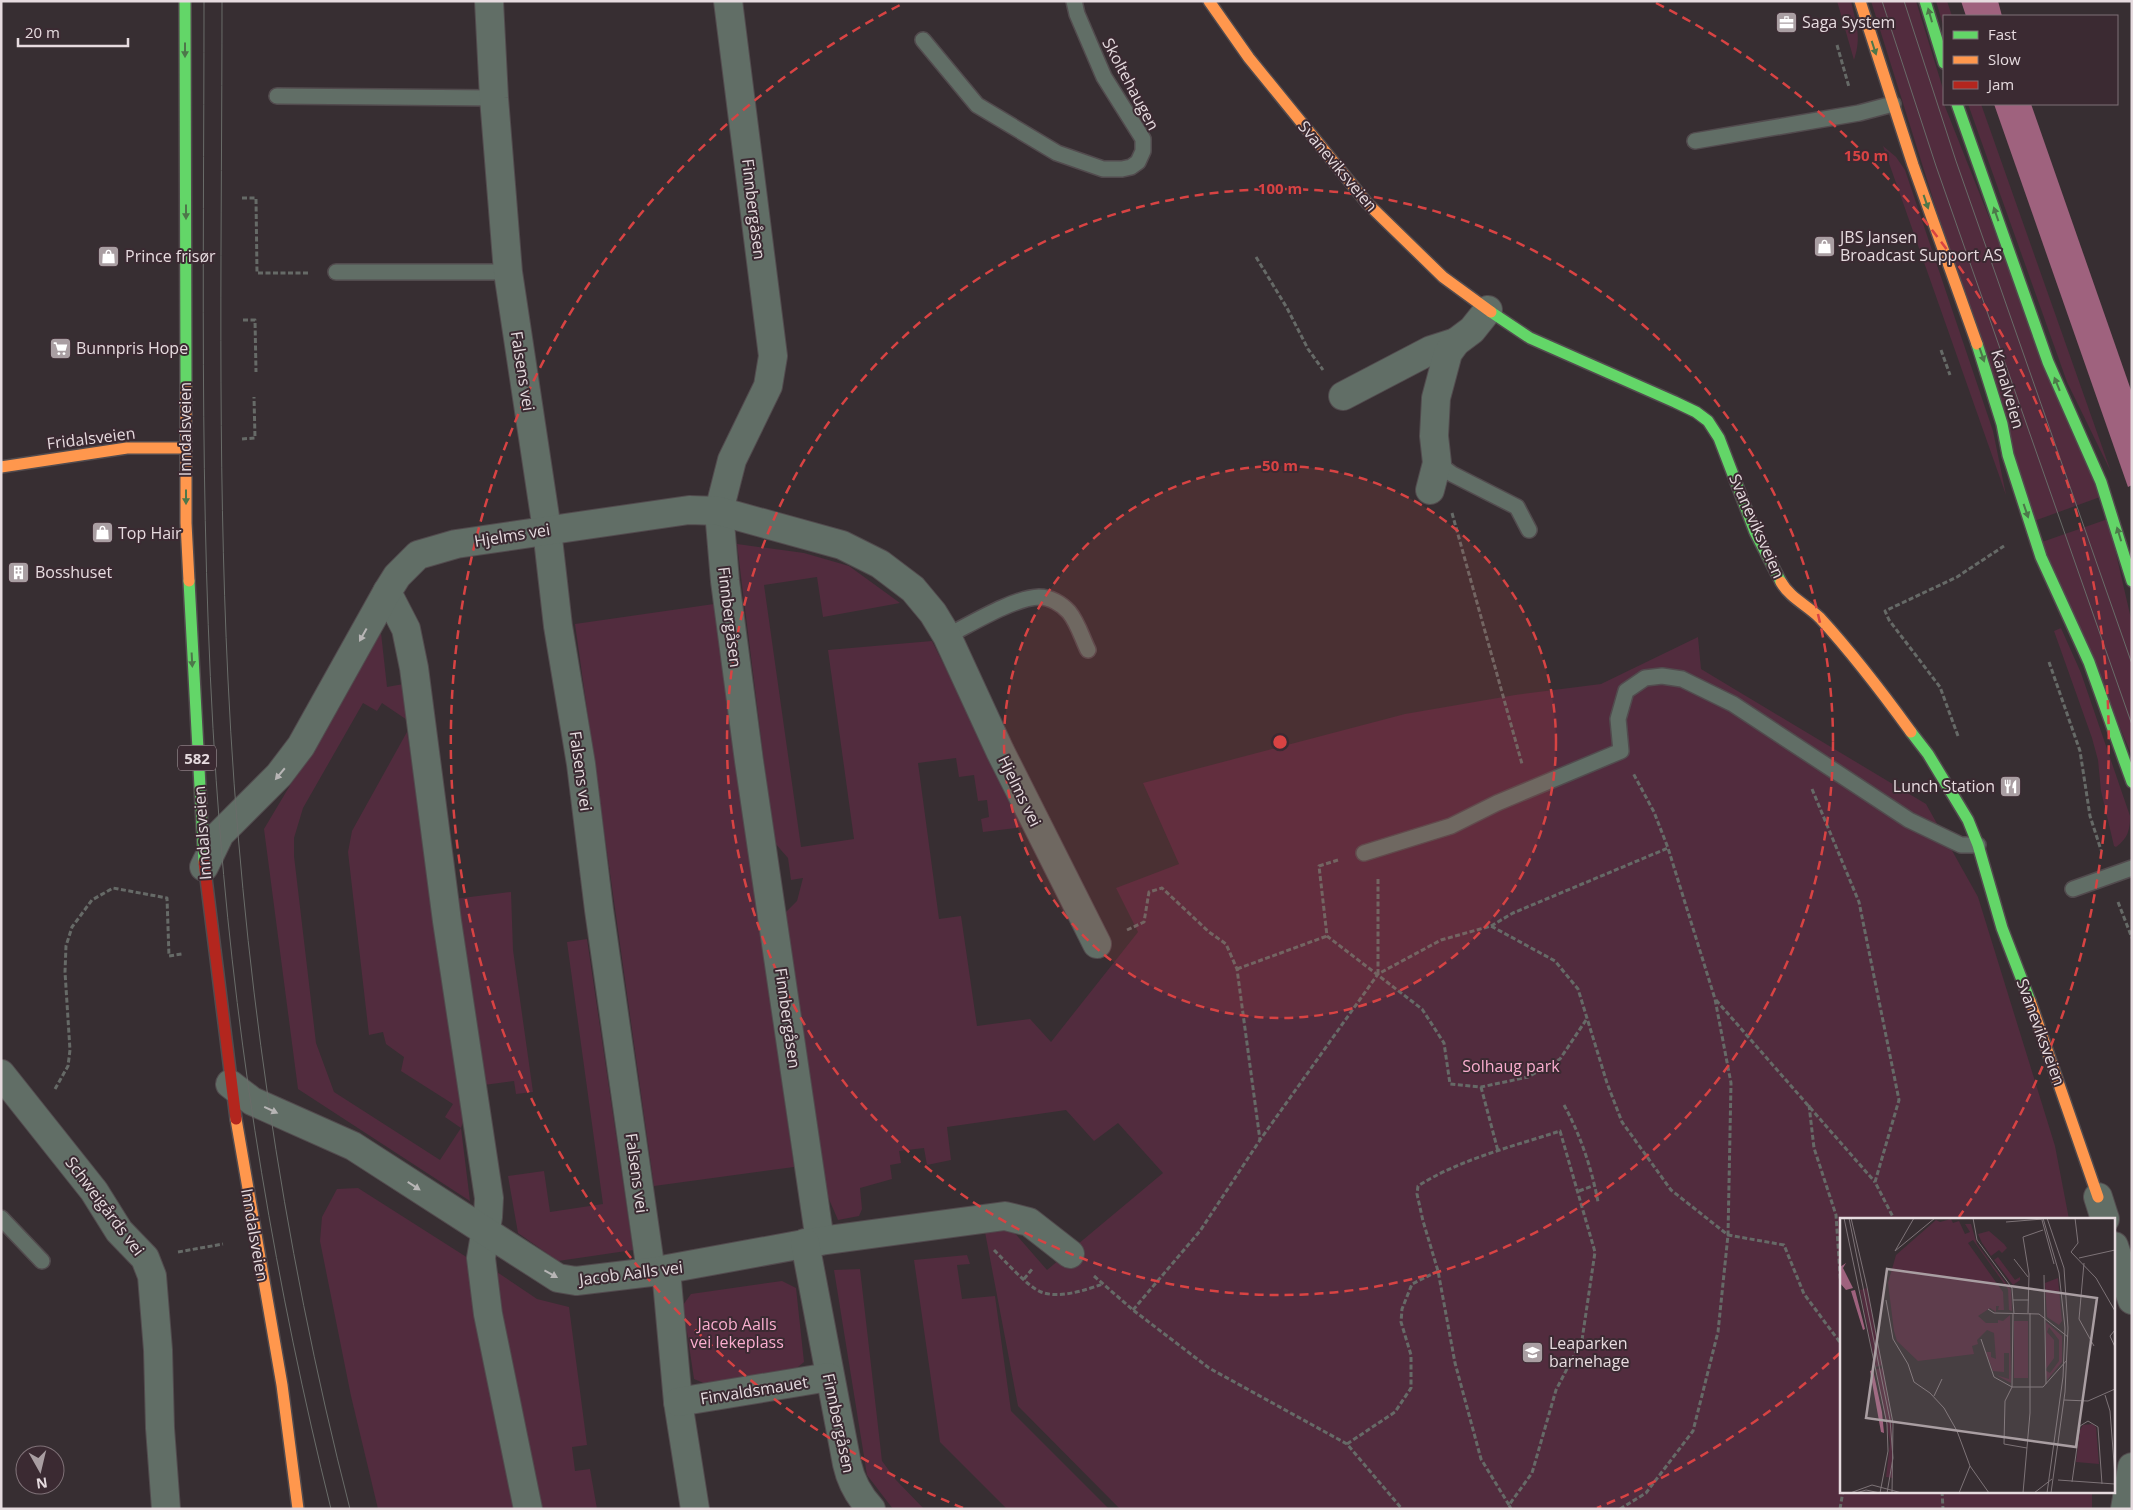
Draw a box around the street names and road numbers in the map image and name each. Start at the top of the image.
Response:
street label: Skoltehaugen [1097,34,1165,134]
street label: Svaneviksveien [1293,116,1383,216]
street label: Finnbergåsen [737,157,771,261]
street label: Falsens vei [506,330,540,412]
street label: Kanalveien [1986,347,2030,431]
street label: Inndalsveien [174,382,196,476]
street label: Fridalsveien [45,422,137,454]
street label: Svaneviksveien [1724,470,1790,582]
street label: Hjelms vei [473,518,551,552]
street label: Finnbergåsen [713,565,747,669]
street label: Falsens vei [565,730,597,812]
road number: 582 [178,746,216,770]
street label: Hjelms vei [993,752,1047,830]
street label: Inndalsveien [188,785,216,881]
street label: Finnbergåsen [770,966,806,1070]
street label: Svaneviksveien [2011,975,2071,1089]
street label: Falsens vei [621,1132,653,1214]
street label: Schweigårds vei [61,1152,149,1260]
street label: Inndalsveien [236,1187,274,1283]
street label: Jacob Aalls vei [576,1256,684,1291]
street label: Finvaldsmauet [699,1371,810,1409]
street label: Finnbergåsen [818,1371,860,1475]

